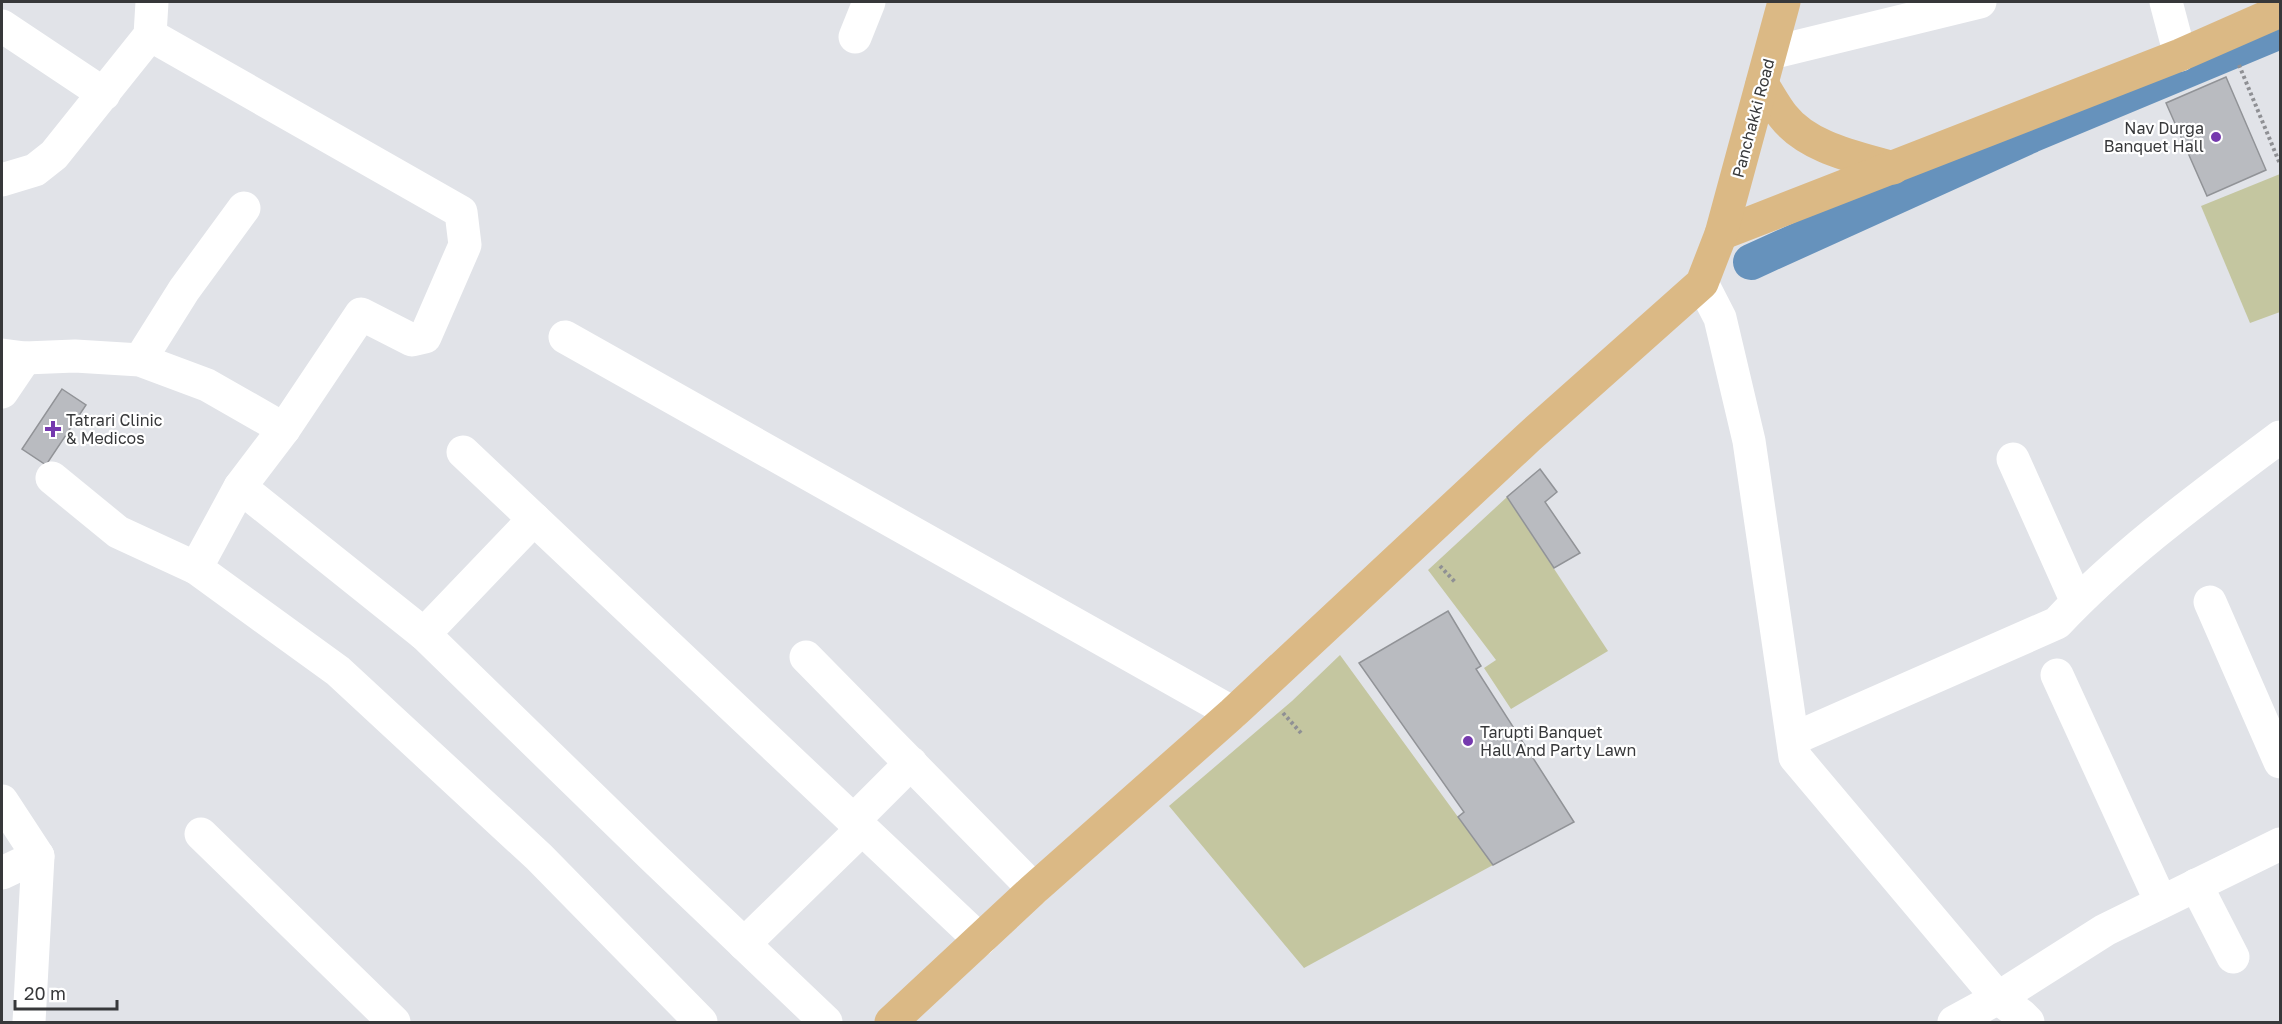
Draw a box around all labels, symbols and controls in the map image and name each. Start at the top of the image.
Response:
street label: Panchakki Road [1728,56,1778,180]
place label: Nav Durga Banquet Hall [2104,118,2204,156]
marker: Nav Durga Banquet Hall [2209,130,2223,144]
place label: Tatrari Clinic & Medicos [66,410,163,448]
marker: Tatrari Clinic & Medicos [44,420,62,438]
place label: Tarupti Banquet Hall And Party Lawn [1480,722,1636,760]
marker: Tarupti Banquet Hall And Party Lawn [1461,734,1475,748]
scale bar [15,973,117,1011]
text: 20 m [24,982,66,1004]

